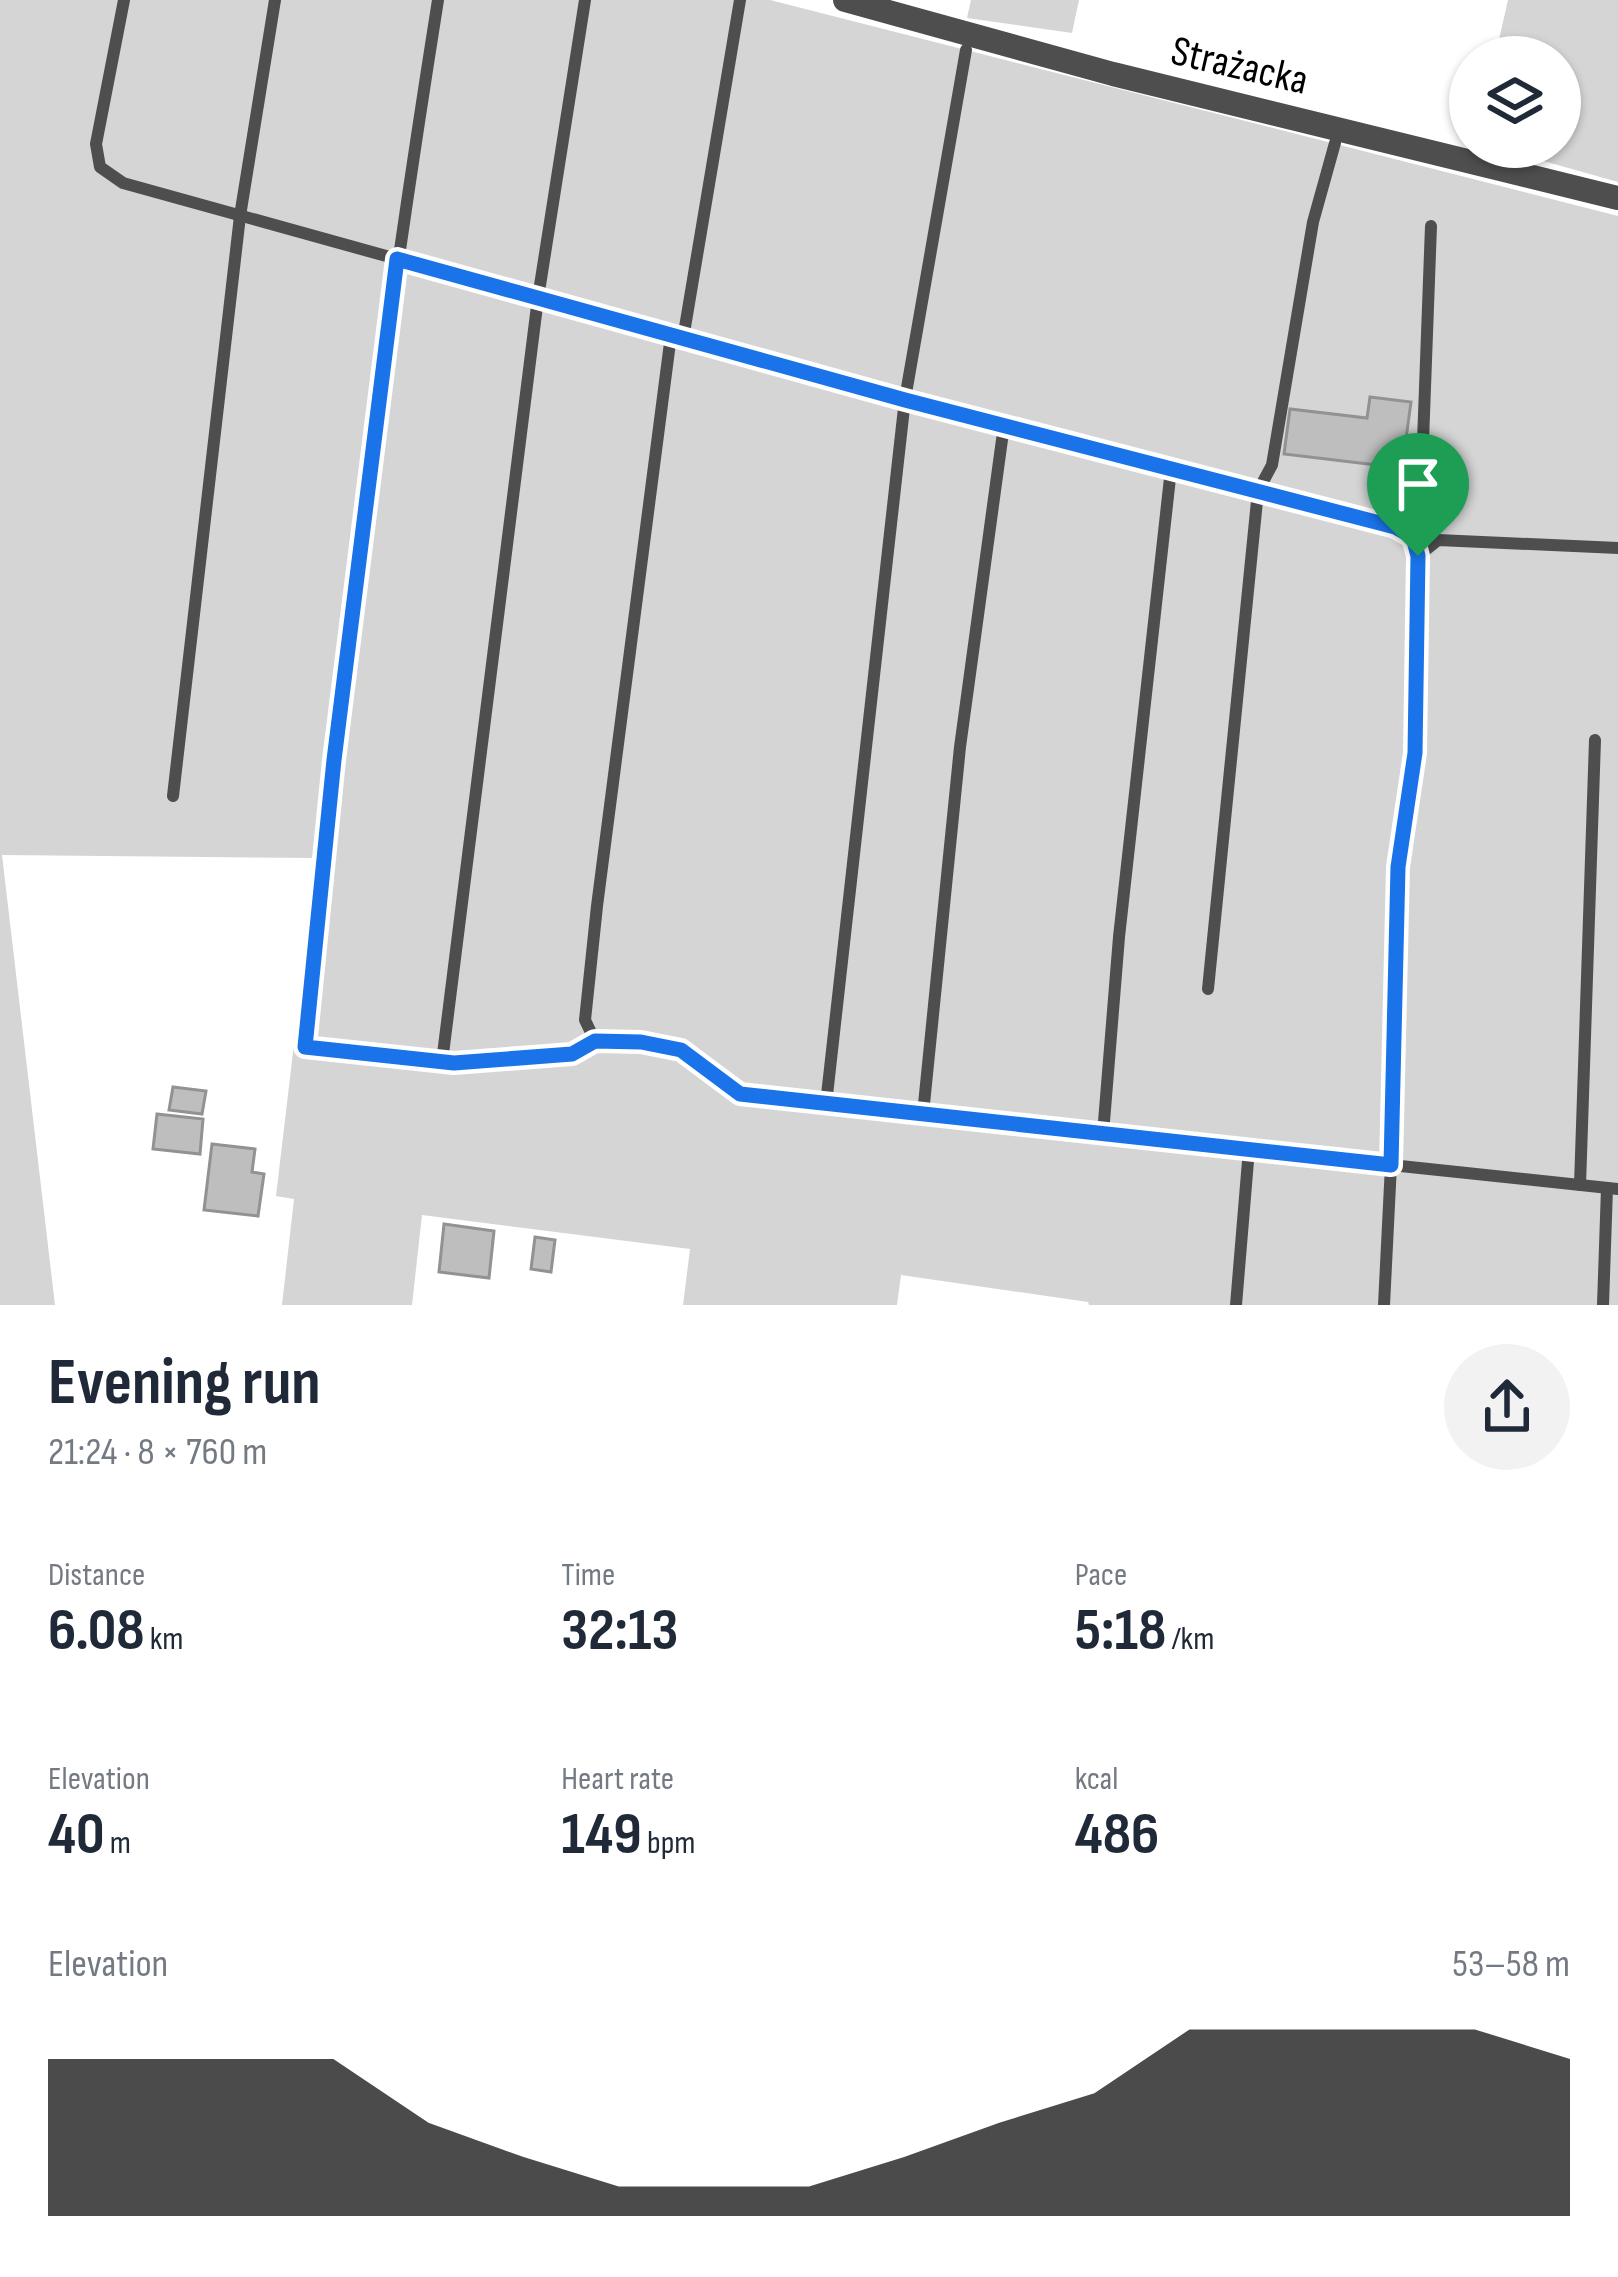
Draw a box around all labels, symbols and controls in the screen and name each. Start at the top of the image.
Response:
street label: Strażacka [1166,26,1313,107]
map controls [1449,36,1581,168]
button: layers [1449,36,1581,168]
pin [1367,433,1469,556]
icon: arrive [1385,451,1451,517]
text: Evening run [48,1344,321,1423]
button: share [1444,1344,1570,1470]
text: 21:24 · 8 × 760 m [48,1429,267,1476]
text: Distance [48,1555,145,1595]
text: Time [561,1555,615,1595]
text: Pace [1075,1555,1127,1595]
text: 6.08 [48,1595,145,1667]
text: 32:13 [561,1595,678,1667]
text: 5:18 [1075,1595,1166,1667]
text: km [145,1619,184,1659]
text: /km [1166,1619,1214,1659]
text: Elevation [48,1759,150,1799]
text: Heart rate [561,1759,674,1799]
text: kcal [1075,1759,1118,1799]
text: 40 [48,1799,104,1871]
text: 149 [561,1799,642,1871]
text: 486 [1075,1799,1159,1871]
text: m [104,1823,131,1863]
text: bpm [642,1823,696,1863]
text: Elevation [48,1941,168,1988]
text: 53–58 m [1452,1941,1570,1988]

